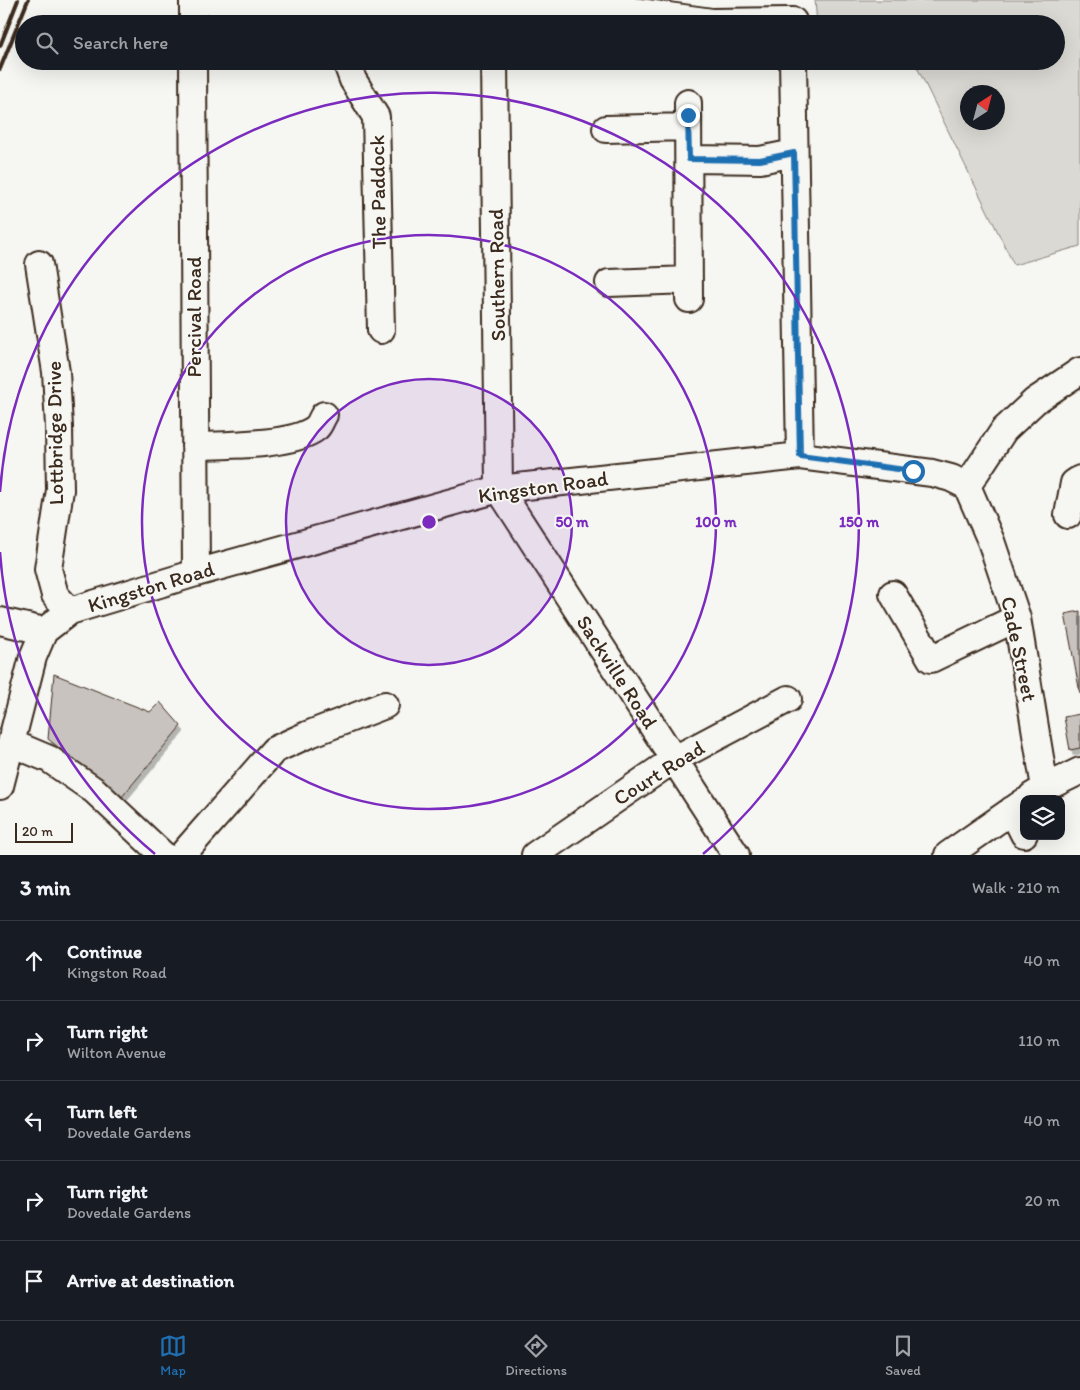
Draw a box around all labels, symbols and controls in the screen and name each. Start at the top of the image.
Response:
search box [15,15,1065,70]
icon: search [33,29,61,57]
text: Search here [73,31,168,54]
north arrow [960,85,1005,130]
route end [677,104,700,127]
street label: The Paddock [364,134,391,249]
street label: Southern Road [483,209,510,342]
street label: Percival Road [181,257,206,377]
street label: Lottbridge Drive [41,361,68,505]
route start [902,460,925,483]
street label: Kingston Road [476,465,610,508]
centre of rings [420,513,438,531]
text: 50 m [555,513,589,531]
text: 100 m [695,513,737,531]
text: 150 m [839,513,879,531]
street label: Kingston Road [85,555,218,618]
street label: Cade Street [996,594,1043,704]
street label: Sackville Road [571,610,664,734]
street label: Court Road [609,734,709,810]
map controls [1020,795,1065,840]
button: layers [1020,795,1065,840]
scale bar [15,820,72,843]
text: 20 m [22,823,53,840]
text: 3 min [20,875,70,900]
text: Walk · 210 m [972,878,1060,897]
text: Continue [67,940,142,963]
icon: ahead [20,947,48,975]
text: 40 m [1023,951,1060,970]
text: Kingston Road [67,963,167,982]
text: Turn right [67,1020,148,1043]
icon: right [20,1027,48,1055]
text: 110 m [1018,1031,1060,1050]
text: Wilton Avenue [67,1043,166,1062]
text: Turn left [67,1100,137,1123]
icon: left [20,1107,48,1135]
text: 40 m [1023,1111,1060,1130]
text: Dovedale Gardens [67,1123,191,1142]
text: Turn right [67,1180,148,1203]
icon: right [20,1187,48,1215]
text: 20 m [1025,1191,1060,1210]
text: Dovedale Gardens [67,1203,191,1222]
icon: arrive [20,1267,48,1295]
text: Arrive at destination [67,1269,234,1292]
tab: Map [159,1332,187,1379]
tab: Directions [505,1332,567,1379]
tab: Saved [885,1332,921,1379]

